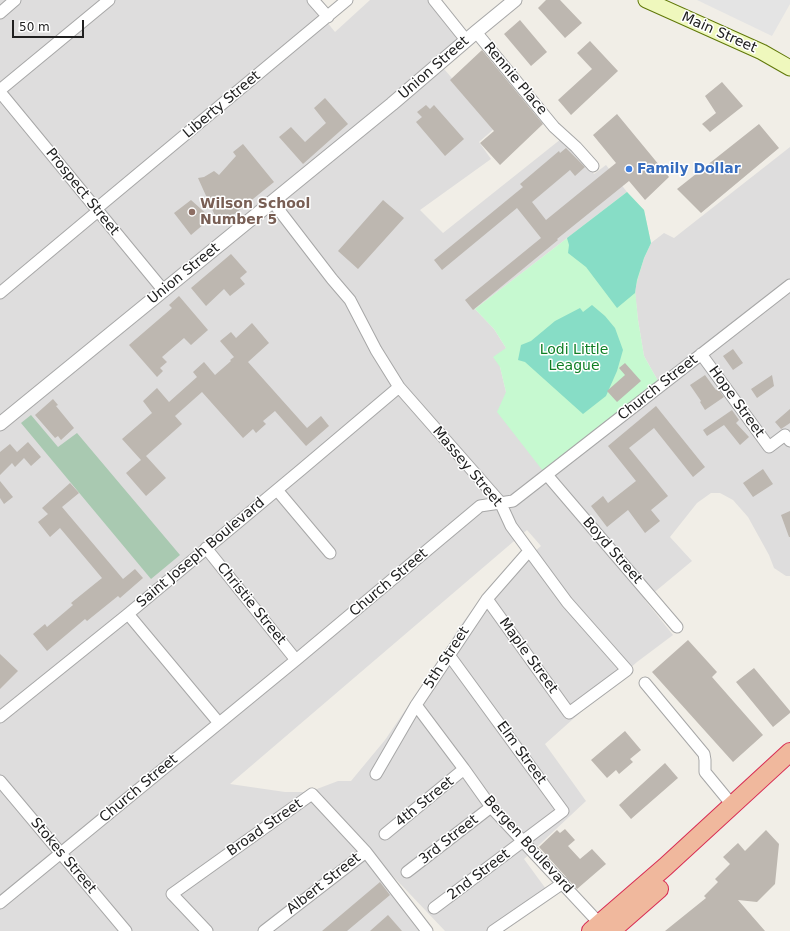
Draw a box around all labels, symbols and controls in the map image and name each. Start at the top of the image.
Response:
street label: Main Street [679,9,759,57]
scale bar [14,12,86,38]
text: 50 m [19,20,50,34]
street label: Union Street [395,33,473,103]
street label: Rennie Place [480,39,550,119]
street label: Liberty Street [180,68,264,142]
street label: Prospect Street [42,145,122,239]
place label: Family Dollar [637,161,741,177]
marker: Family Dollar [624,164,634,174]
place label: Wilson School Number 5 [200,196,310,228]
marker: Wilson School Number 5 [187,207,197,217]
street label: Union Street [145,240,223,308]
park label: Lodi Little League [540,342,608,374]
street label: Church Street [615,352,701,424]
street label: Hope Street [705,363,767,441]
street label: Massey Street [429,424,505,510]
street label: Saint Joseph Boulevard [134,495,268,611]
street label: Boyd Street [579,514,645,588]
street label: Church Street [347,546,431,620]
street label: Christie Street [213,560,289,648]
street label: Maple Street [495,615,561,697]
street label: 5th Street [421,624,473,692]
street label: Elm Street [493,718,549,788]
street label: Church Street [97,752,181,826]
street label: 4th Street [392,773,458,831]
street label: Bergen Boulevard [480,793,576,897]
street label: Broad Street [224,796,306,860]
street label: 3rd Street [416,812,482,868]
street label: Stokes Street [27,815,99,897]
street label: 2nd Street [445,846,513,904]
street label: Albert Street [284,850,364,918]

